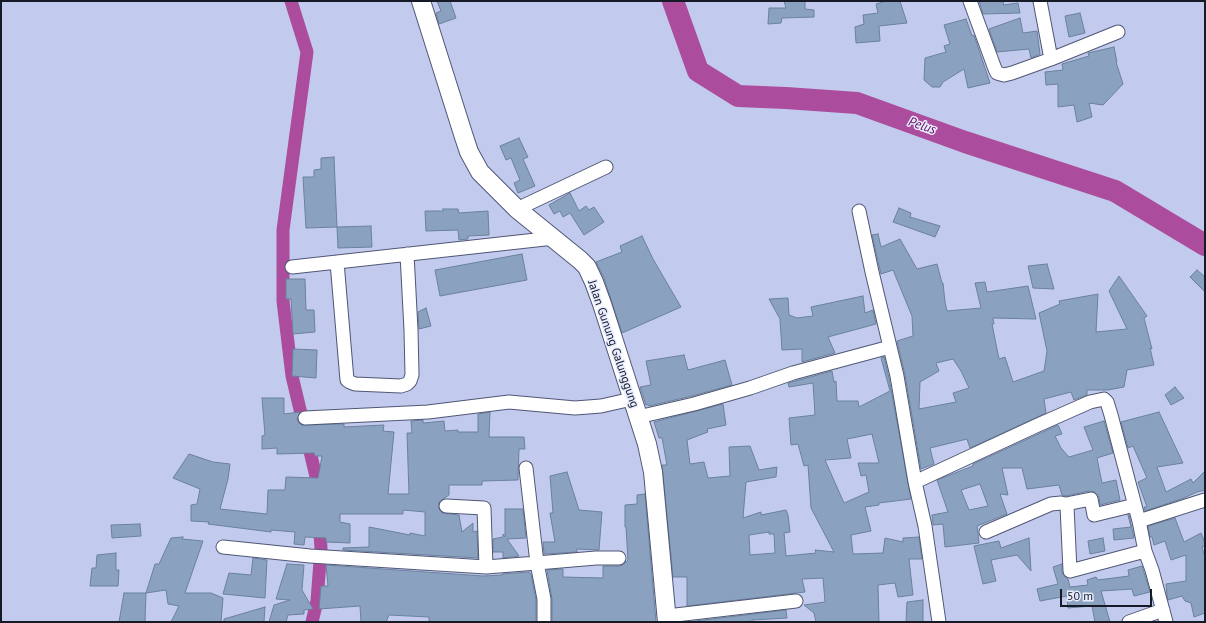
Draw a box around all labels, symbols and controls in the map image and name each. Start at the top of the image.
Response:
water label: Pelus [906,114,938,138]
street label: Jalan Gunung Galunggung [584,278,642,410]
scale bar [1062,581,1154,607]
text: 50 m [1067,588,1093,603]

